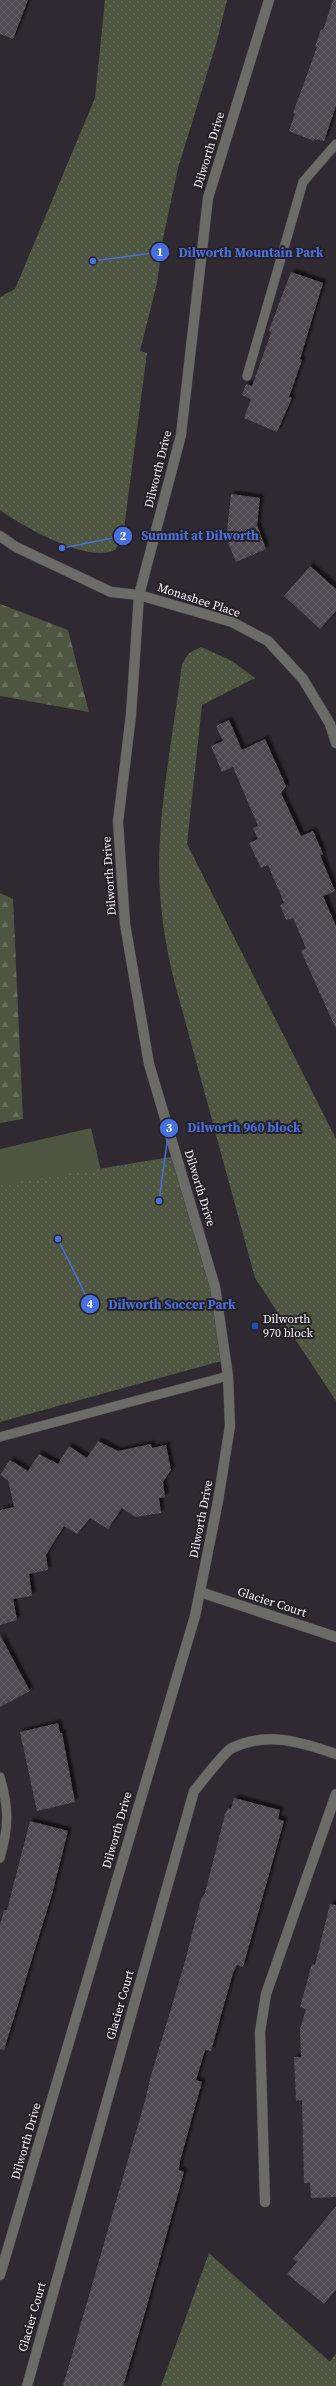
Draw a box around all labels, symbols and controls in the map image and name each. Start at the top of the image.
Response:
street label: Dilworth Drive [190,110,228,190]
callout: Dilworth Mountain Park [150,240,332,265]
text: 1 [157,244,163,260]
text: Dilworth Mountain Park [178,244,324,261]
street label: Dilworth Drive [141,429,175,509]
callout: Summit at Dilworth [113,523,267,548]
text: Summit at Dilworth [141,527,259,544]
text: 2 [120,528,127,544]
street label: Monashee Place [155,579,243,621]
street label: Dilworth Drive [98,836,120,916]
callout: Dilworth 960 block [159,1115,309,1140]
text: Dilworth 960 block [187,1119,301,1136]
text: 3 [166,1120,173,1136]
street label: Dilworth Drive [181,1148,219,1228]
callout: Dilworth Soccer Park [80,1292,244,1317]
text: 4 [87,1296,94,1312]
text: Dilworth Soccer Park [108,1296,236,1313]
place label: Dilworth 970 block [263,1311,313,1341]
marker: Dilworth 970 block [250,1321,260,1331]
street label: Dilworth Drive [186,1479,216,1559]
street label: Glacier Court [236,1583,309,1621]
street label: Dilworth Drive [98,1790,136,1870]
street label: Glacier Court [102,1968,138,2042]
street label: Dilworth Drive [7,2101,45,2181]
street label: Glacier Court [14,2280,50,2354]

